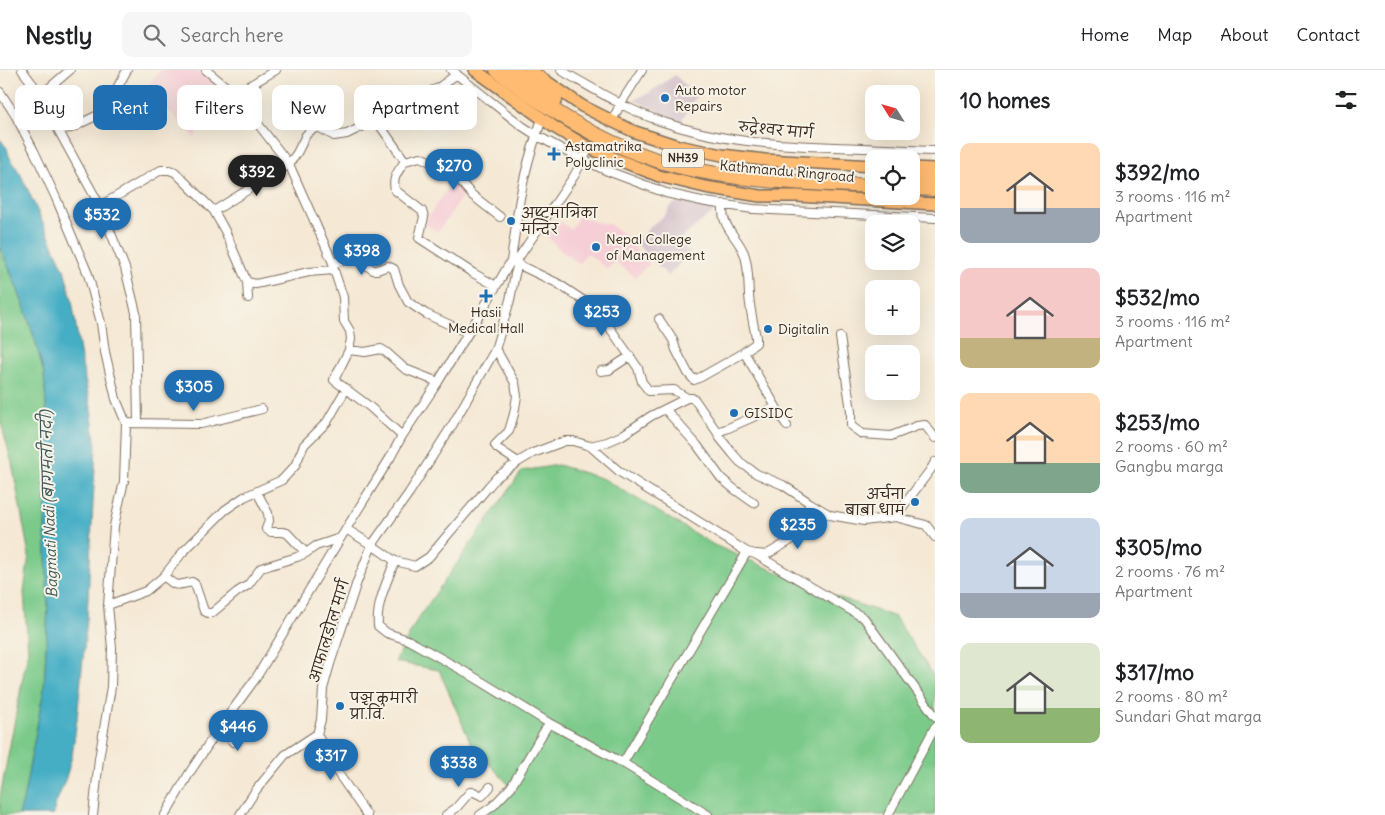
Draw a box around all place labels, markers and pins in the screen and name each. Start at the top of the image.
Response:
place label: Auto motor Repairs [675,81,747,115]
marker: Auto motor Repairs [659,92,671,104]
place label: Astamatrika Polyclinic [565,137,642,171]
marker: Astamatrika Polyclinic [547,147,561,161]
pin: $270 [424,148,484,191]
pin: $392 [227,154,287,197]
pin: $532 [72,198,132,240]
place label: अष्टमात्रिका मन्दिर [520,202,599,238]
marker: अष्टमात्रिका मन्दिर [505,215,517,227]
place label: Nepal College of Management [606,230,705,264]
pin: $398 [332,234,392,276]
marker: Nepal College of Management [590,241,602,253]
marker: Hasii Medical Hall [480,290,492,302]
pin: $253 [572,294,632,337]
place label: Hasii Medical Hall [448,303,524,337]
place label: Digitalin [778,320,829,338]
marker: Digitalin [762,323,774,335]
pin: $305 [164,370,224,412]
place label: GISIDC [744,404,793,422]
marker: GISIDC [728,407,740,419]
place label: अर्चना बाबा धाम [844,483,906,519]
marker: अर्चना बाबा धाम [909,496,921,508]
pin: $235 [768,508,828,550]
place label: पञ्च कुमारी प्रा.वि. [349,687,419,723]
marker: पञ्च कुमारी प्रा.वि. [334,700,346,712]
pin: $446 [208,710,268,752]
pin: $317 [301,738,361,781]
pin: $338 [429,746,489,788]

